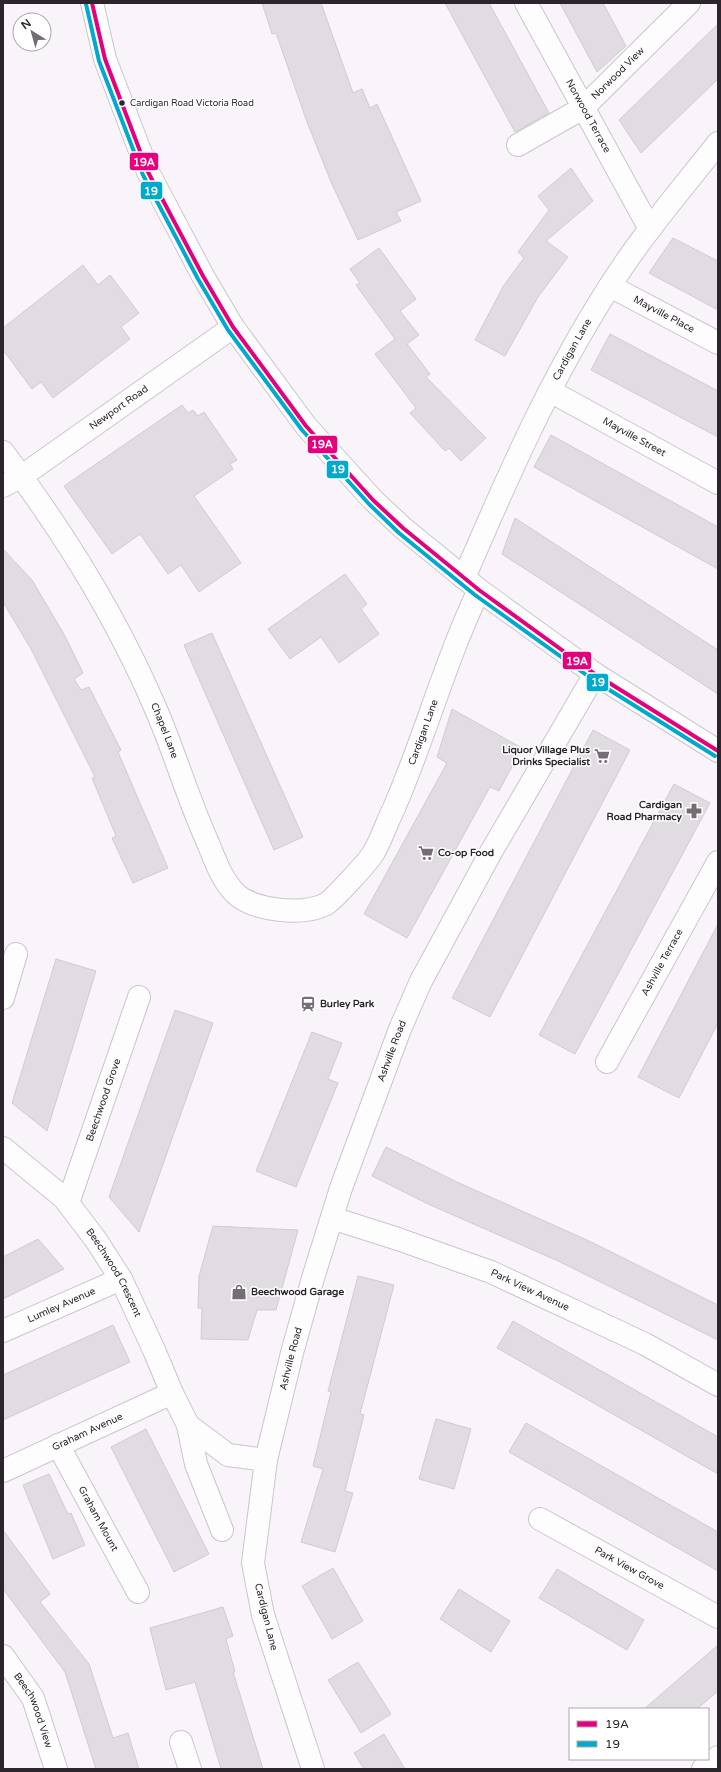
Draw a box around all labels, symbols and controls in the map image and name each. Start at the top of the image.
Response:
north arrow [12,12,52,52]
text: N [19,17,34,32]
street label: Norwood View [589,45,647,102]
street label: Norwood Terrace [563,77,613,155]
marker: Cardigan Road Victoria Road [117,98,127,108]
place label: Cardigan Road Victoria Road [130,98,254,109]
line badge: 19A [129,152,159,171]
text: 19A [133,156,155,169]
line badge: 19 [140,181,163,200]
text: 19 [144,185,158,198]
street label: Mayville Place [631,293,697,336]
street label: Cardigan Lane [550,316,595,382]
street label: Newport Road [87,383,151,433]
street label: Mayville Street [600,415,668,459]
line badge: 19A [307,435,338,454]
text: 19A [311,438,333,451]
line badge: 19 [326,460,349,479]
text: 19 [331,463,345,476]
line badge: 19A [562,651,592,670]
text: 19A [566,655,588,668]
line badge: 19 [586,673,609,692]
text: 19 [591,676,605,689]
street label: Cardigan Lane [406,698,441,767]
street label: Chapel Lane [148,701,181,760]
place label: Liquor Village Plus Drinks Specialist [502,744,590,768]
supermarket icon: Liquor Village Plus Drinks Specialist [593,747,611,765]
place label: Cardigan Road Pharmacy [607,799,683,823]
pharmacy icon: Cardigan Road Pharmacy [685,802,703,820]
supermarket icon: Co-op Food [417,844,435,862]
place label: Co-op Food [438,847,494,859]
street label: Ashville Terrace [639,926,686,998]
station icon: Burley Park [299,995,317,1013]
place label: Burley Park [320,998,375,1010]
street label: Ashville Road [375,1019,409,1083]
street label: Beechwood Grove [84,1057,123,1143]
street label: Beechwood Crescent [83,1226,144,1319]
street label: Park View Avenue [489,1267,571,1314]
shop icon: Beechwood Garage [230,1283,248,1301]
street label: Lumley Avenue [26,1285,98,1325]
place label: Beechwood Garage [251,1286,344,1298]
street label: Ashville Road [277,1326,305,1391]
street label: Graham Avenue [50,1410,125,1453]
street label: Graham Mount [76,1484,121,1553]
street label: Park View Grove [592,1544,667,1592]
street label: Cardigan Lane [252,1582,280,1652]
street label: Beechwood View [11,1671,55,1749]
legend [569,1708,709,1760]
text: 19A [605,1717,629,1731]
text: 19 [605,1737,620,1751]

